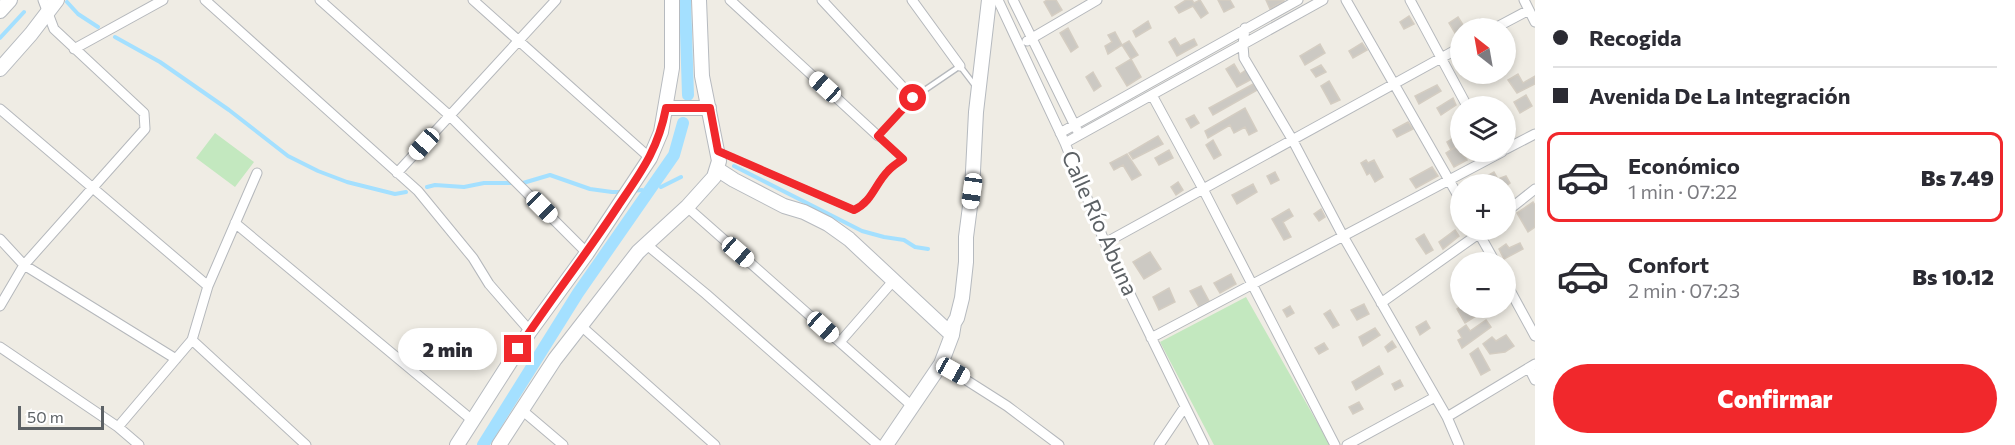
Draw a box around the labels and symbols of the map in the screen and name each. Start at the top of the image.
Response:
north arrow [1450,18,1516,84]
car [806,68,844,106]
route start [899,84,926,111]
car [405,125,443,163]
street label: Calle Río Abuna [1056,146,1144,300]
car [961,172,983,210]
car [523,188,561,226]
car [719,233,757,271]
car [804,308,842,346]
callout: 2 min [398,328,497,370]
route end [504,335,531,362]
car [933,354,973,388]
scale bar [18,403,104,430]

